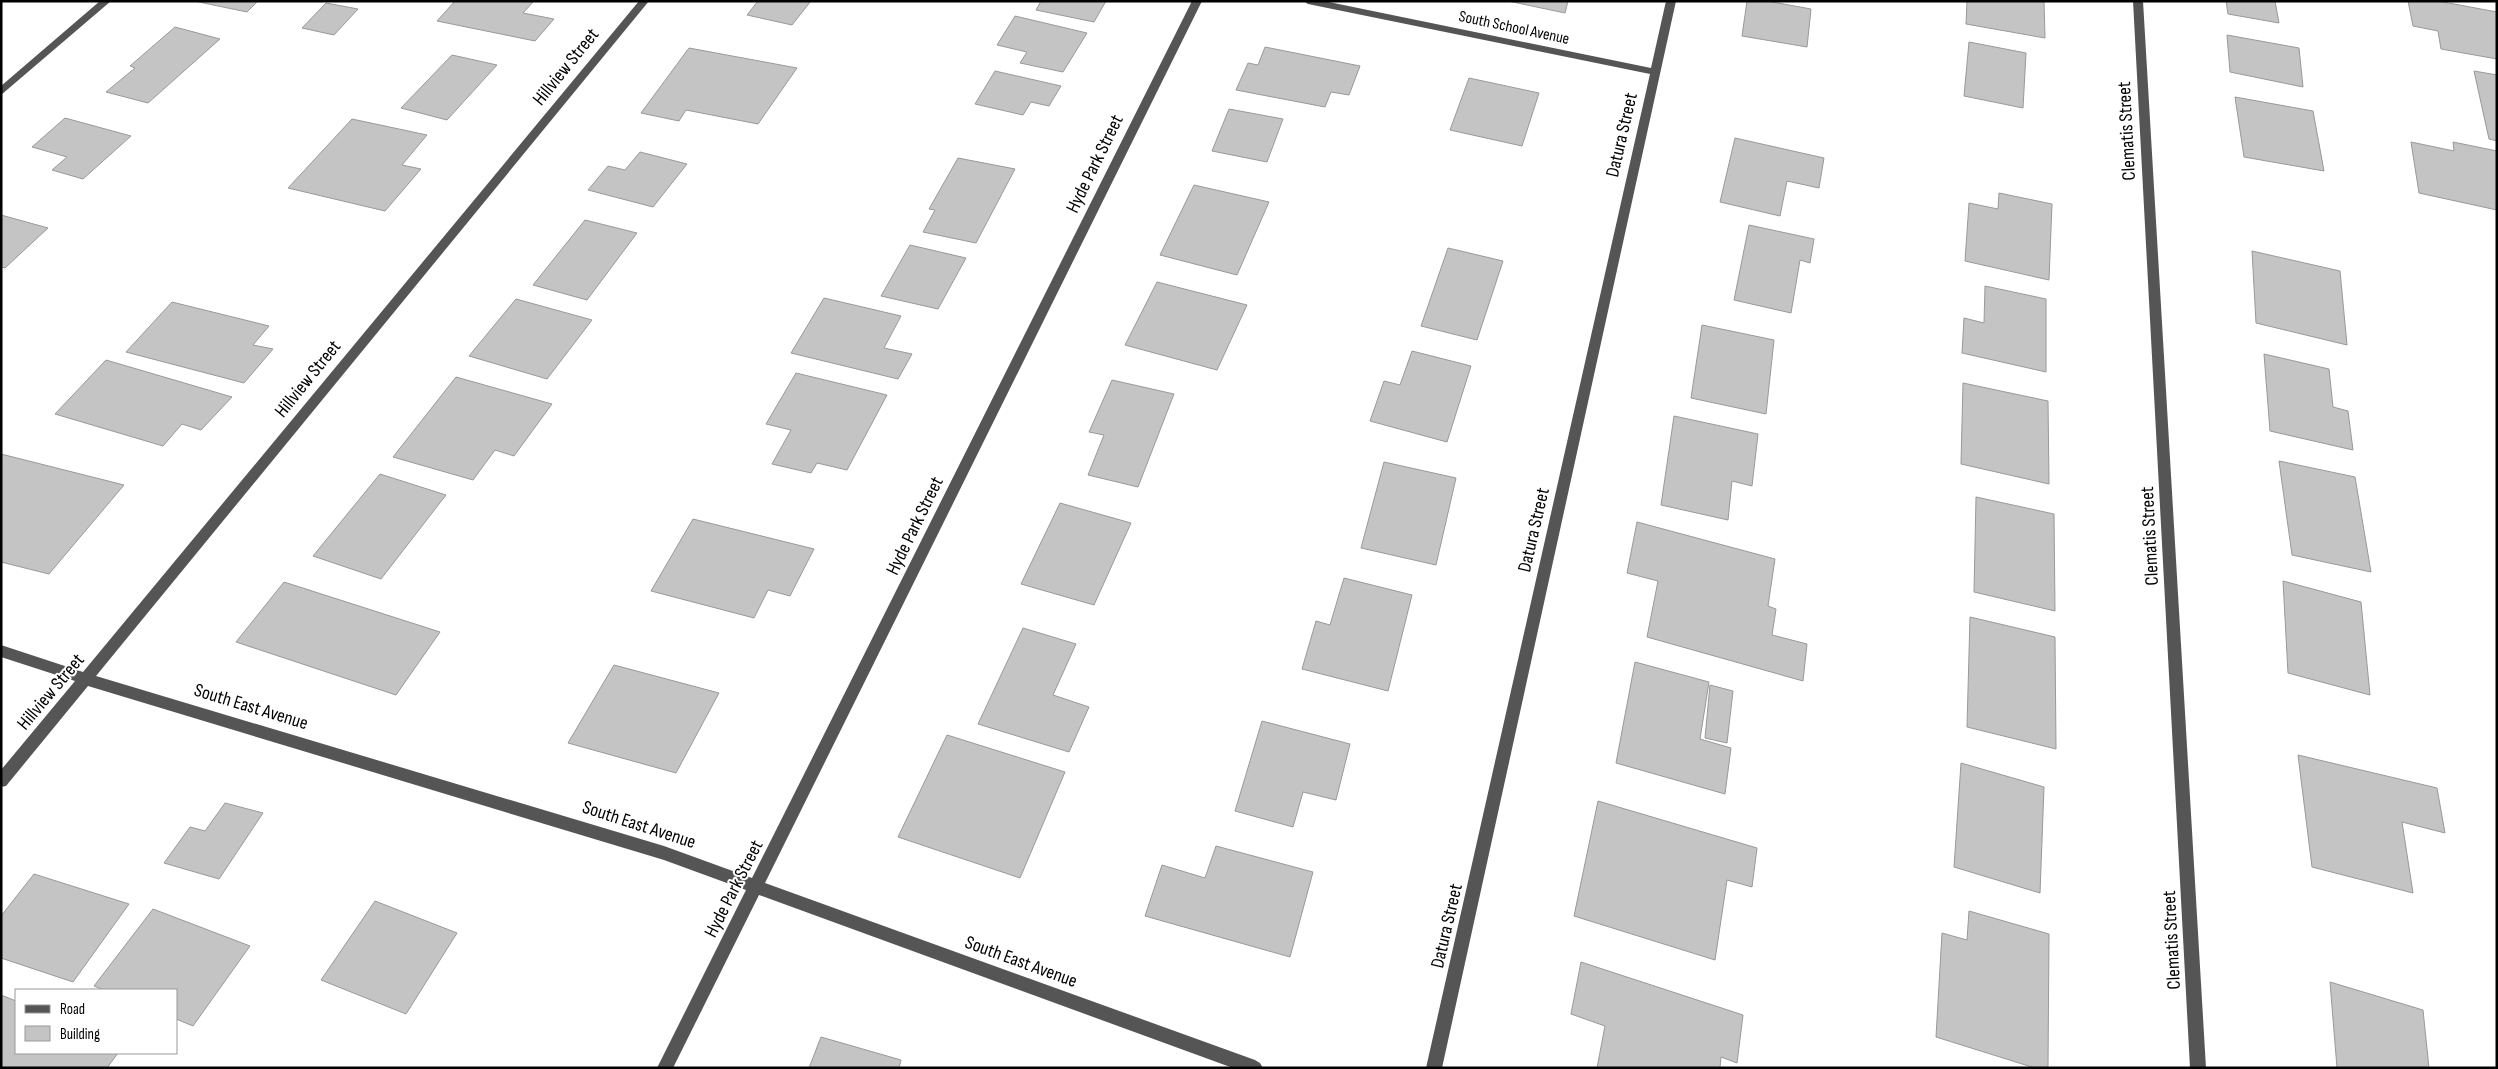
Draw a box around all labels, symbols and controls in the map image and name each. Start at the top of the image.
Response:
street label: South School Avenue [1457,7,1571,49]
street label: Hillview Street [528,24,604,110]
street label: Clematis Street [2113,81,2141,181]
street label: Datura Street [1601,90,1643,179]
street label: Hyde Park Street [1061,111,1129,217]
street label: Hillview Street [270,336,346,422]
street label: Hyde Park Street [881,473,949,579]
street label: Datura Street [1513,485,1555,574]
street label: Clematis Street [2136,486,2164,586]
street label: Hillview Street [12,649,90,735]
street label: South East Avenue [191,679,311,735]
street label: South East Avenue [579,796,699,854]
street label: Hyde Park Street [700,836,768,942]
street label: Datura Street [1426,881,1468,970]
street label: Clematis Street [2158,890,2186,990]
street label: South East Avenue [962,931,1080,993]
legend [15,989,178,1054]
text: Road [60,1000,85,1019]
text: Building [60,1025,100,1044]

